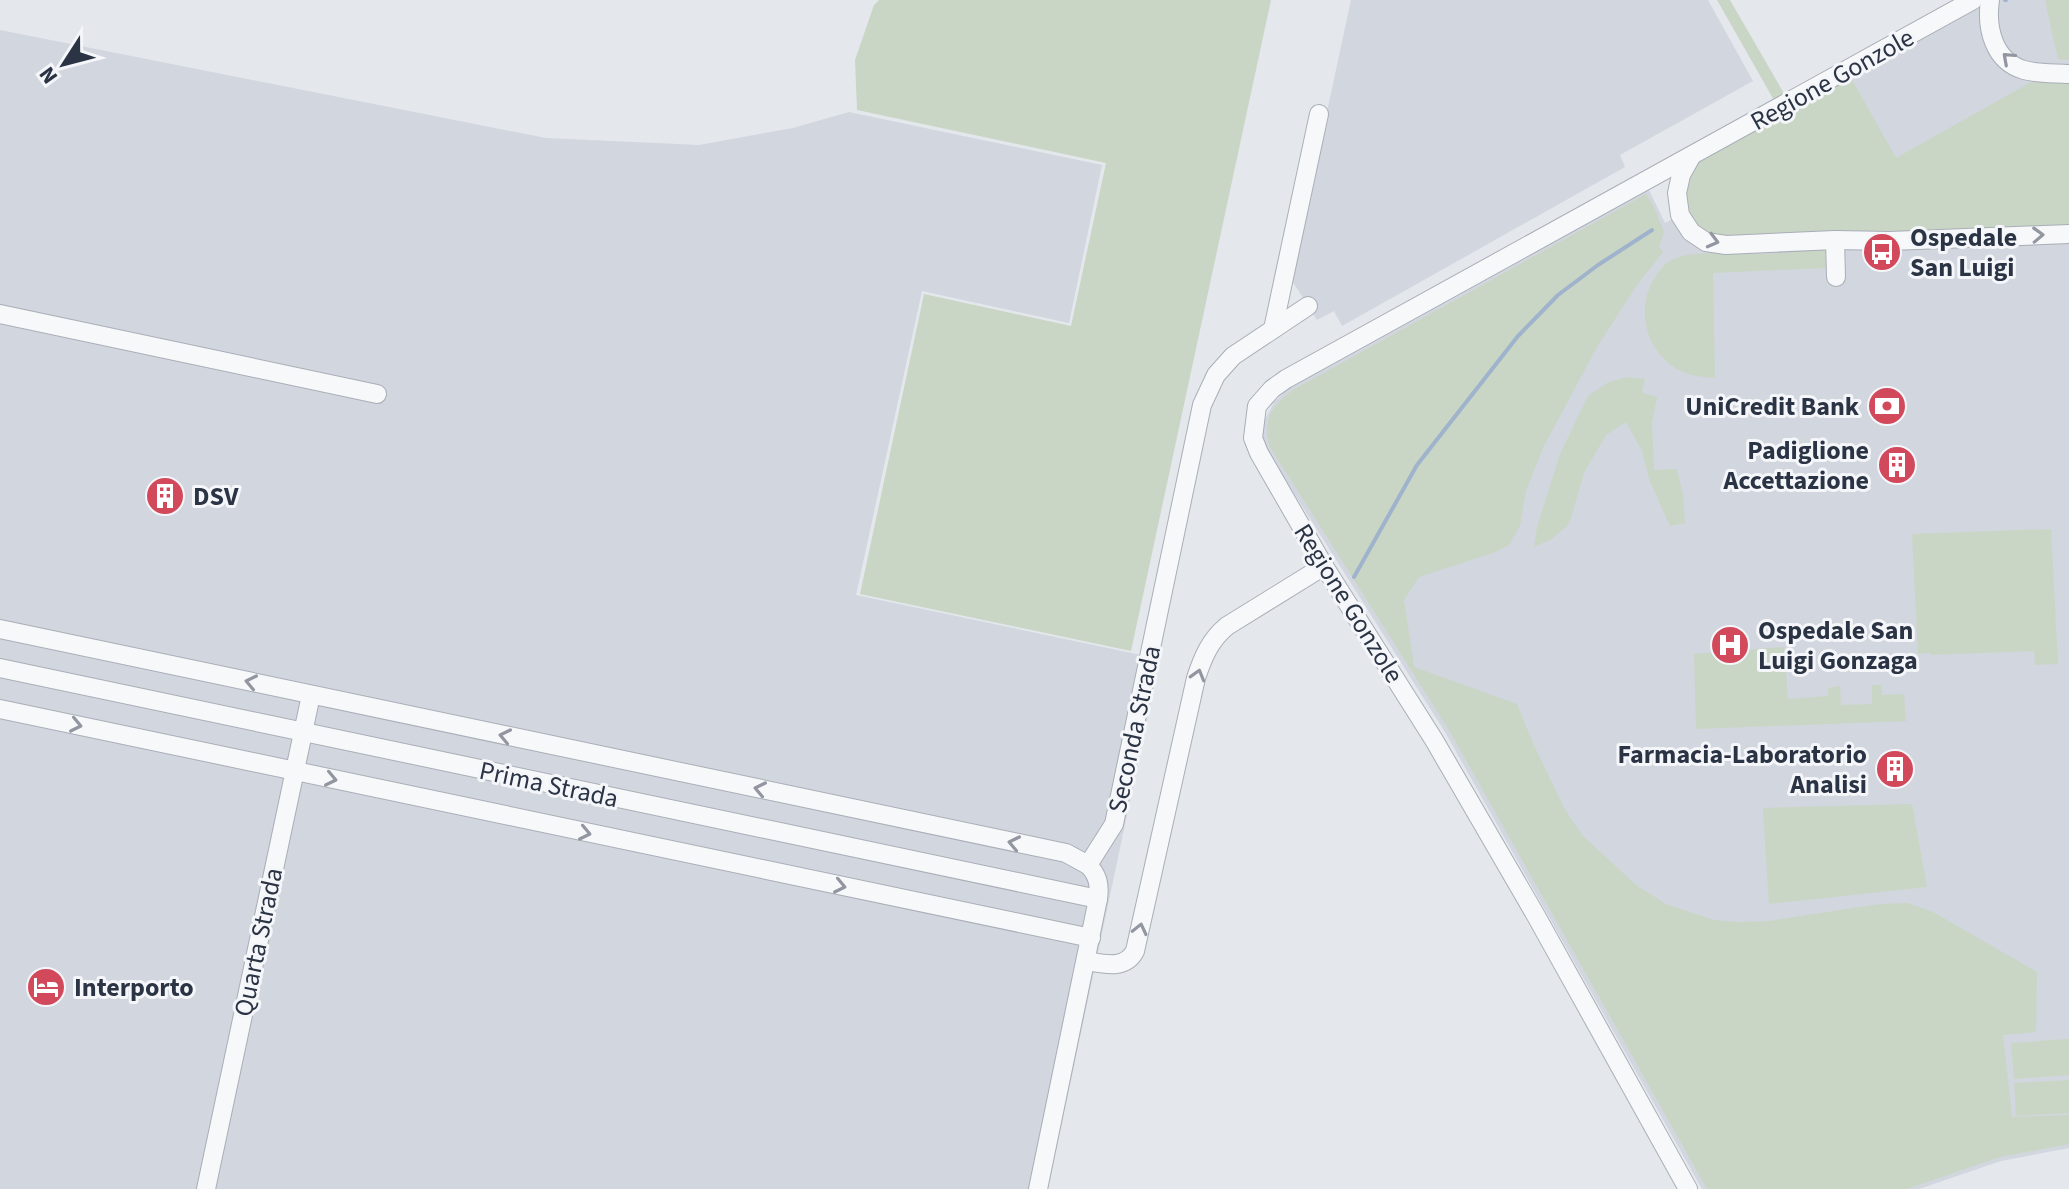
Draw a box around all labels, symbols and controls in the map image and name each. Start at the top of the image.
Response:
street label: Regione Gonzole [1744,19,1921,140]
north arrow [24,24,104,104]
one-way arrow [2003,53,2017,68]
text: N [31,60,66,90]
place label: Ospedale San Luigi [1910,219,2017,286]
one-way arrow [2032,227,2045,244]
bus stop icon: Ospedale San Luigi [1861,231,1903,273]
one-way arrow [1706,232,1719,249]
bank icon: UniCredit Bank [1866,385,1908,427]
place label: UniCredit Bank [1685,388,1860,425]
place label: Padiglione Accettazione [1723,432,1869,499]
building icon: Padiglione Accettazione [1876,444,1918,486]
building icon: DSV [144,475,186,517]
place label: DSV [193,478,239,515]
street label: Regione Gonzole [1285,516,1412,690]
place label: Ospedale San Luigi Gonzaga [1758,612,1918,679]
hospital icon: Ospedale San Luigi Gonzaga [1709,624,1751,666]
street label: Seconda Strada [1099,642,1170,816]
one-way arrow [1189,669,1205,683]
one-way arrow [245,674,258,691]
one-way arrow [69,716,83,733]
one-way arrow [499,728,513,745]
place label: Farmacia-Laboratorio Analisi [1617,736,1867,803]
building icon: Farmacia-Laboratorio Analisi [1874,748,1916,790]
street label: Prima Strada [476,752,622,817]
one-way arrow [324,770,337,787]
one-way arrow [754,781,767,798]
one-way arrow [578,824,591,841]
one-way arrow [1008,835,1021,852]
street label: Quarta Strada [225,864,292,1020]
one-way arrow [832,877,846,894]
one-way arrow [1131,922,1148,936]
hotel icon: Interporto [25,966,67,1008]
place label: Interporto [74,969,194,1006]

